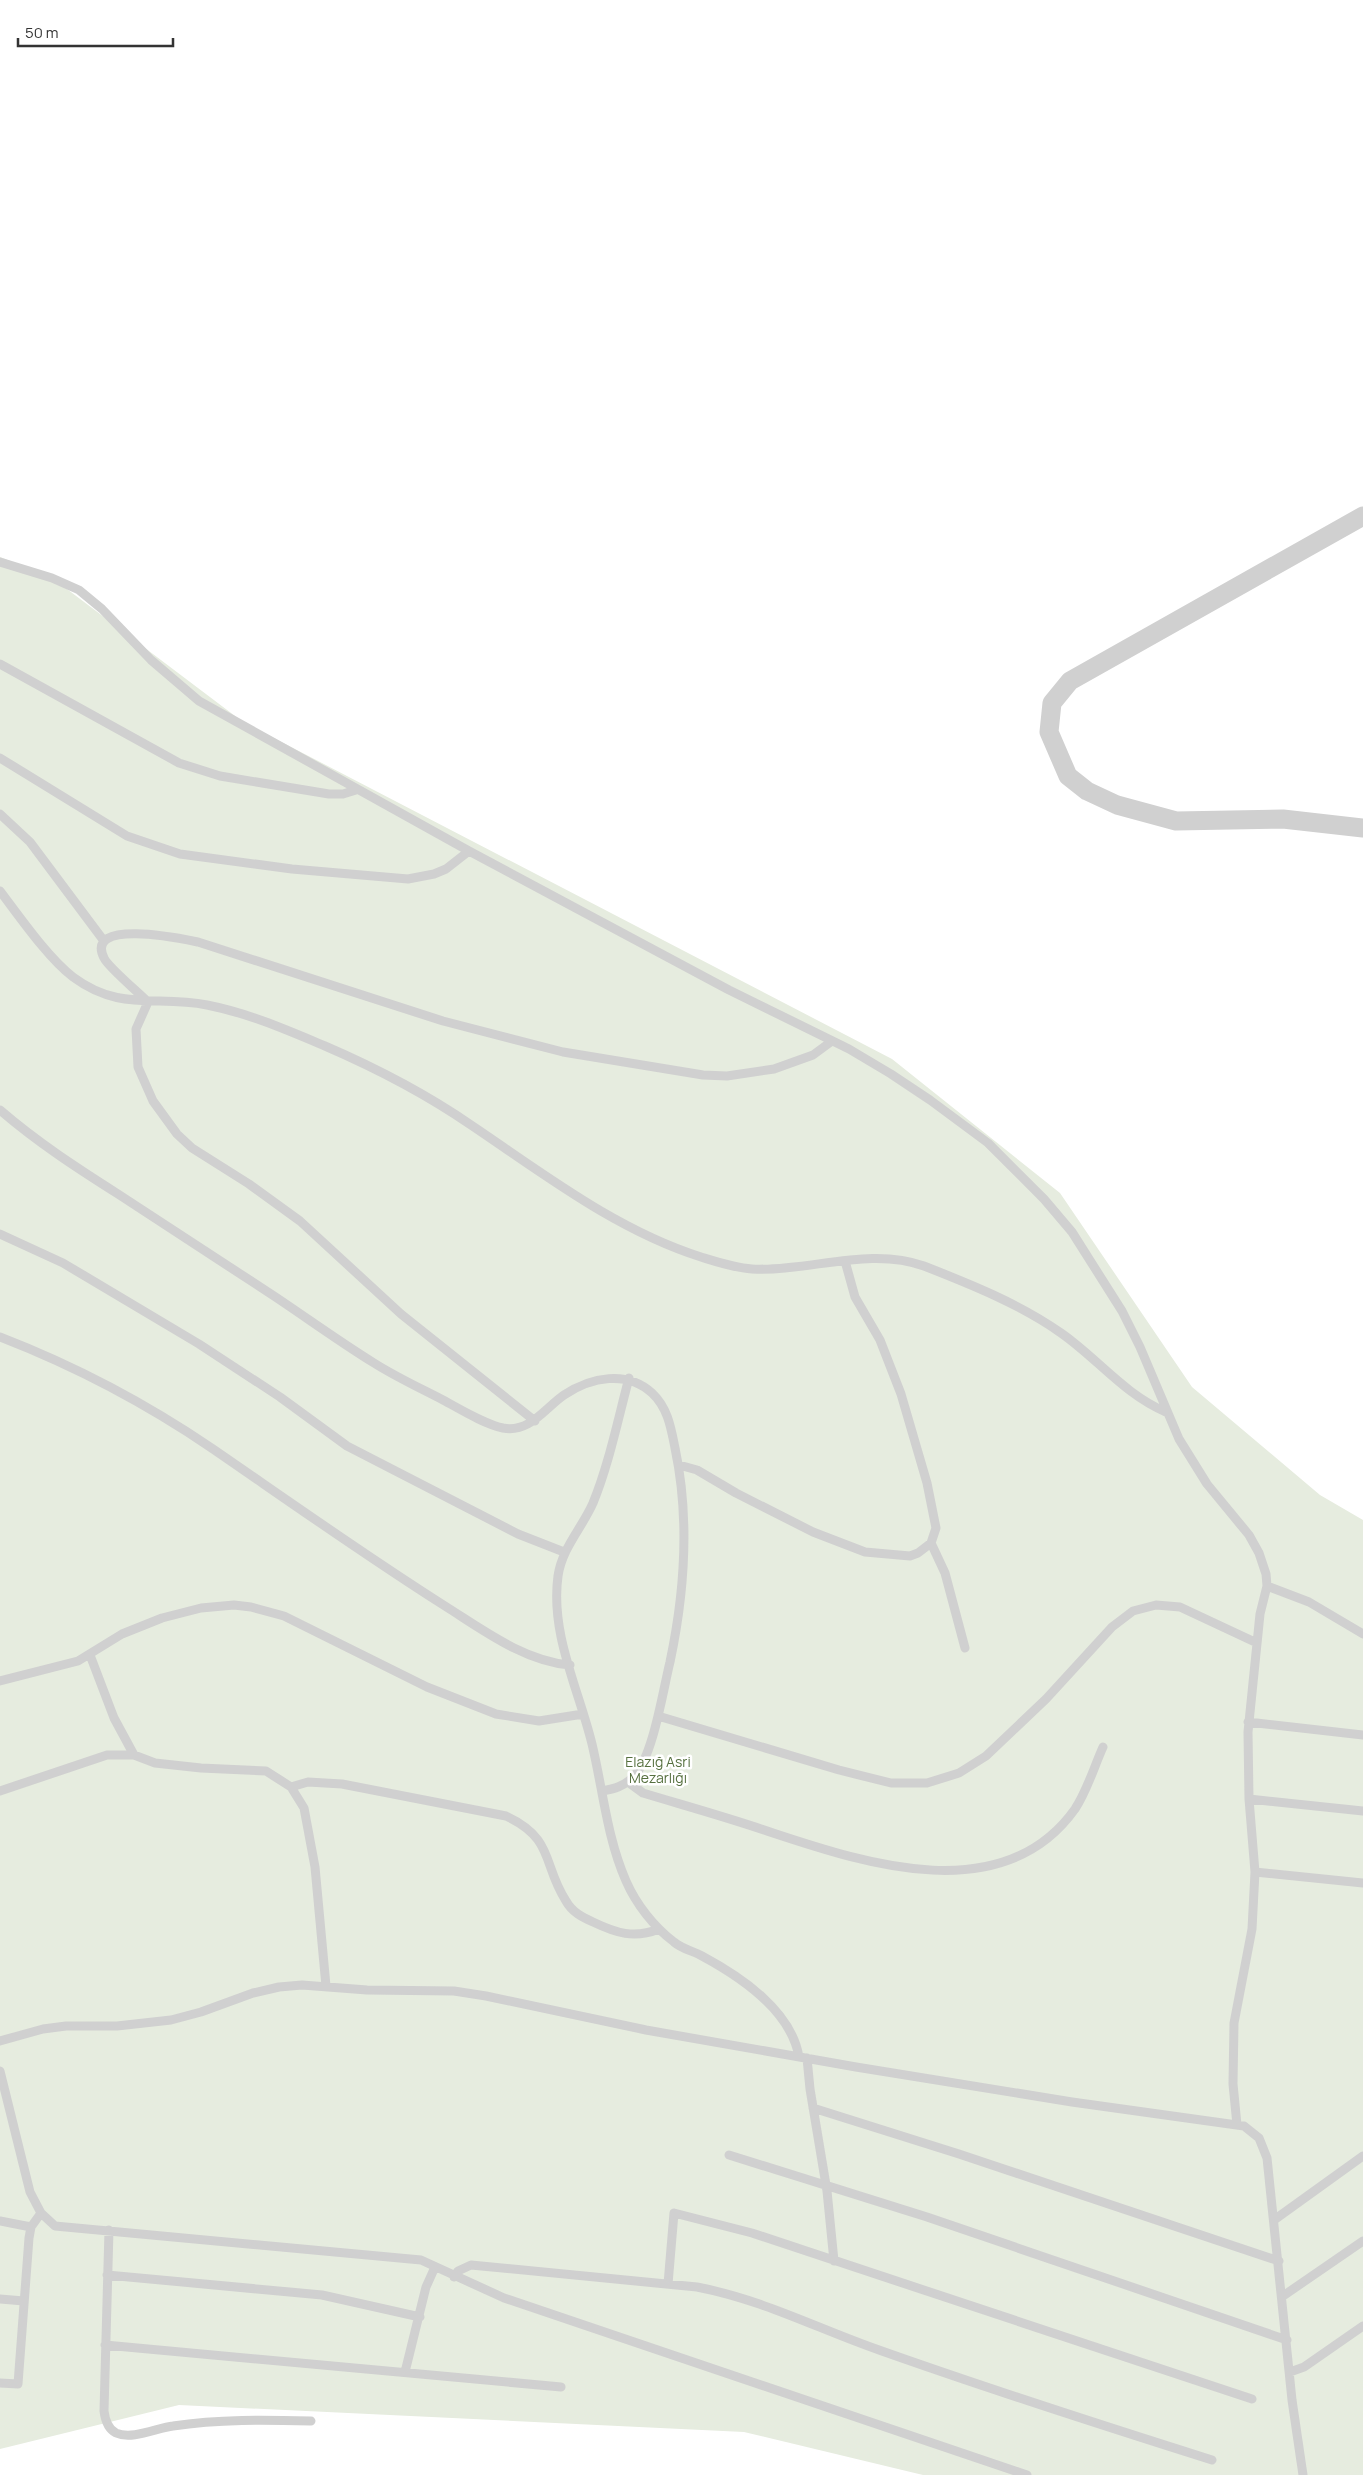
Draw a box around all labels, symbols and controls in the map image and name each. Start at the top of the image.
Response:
scale bar [18,15,172,47]
text: 50 m [25,22,59,43]
park label: Elazığ Asri Mezarlığı [625,1752,691,1787]

